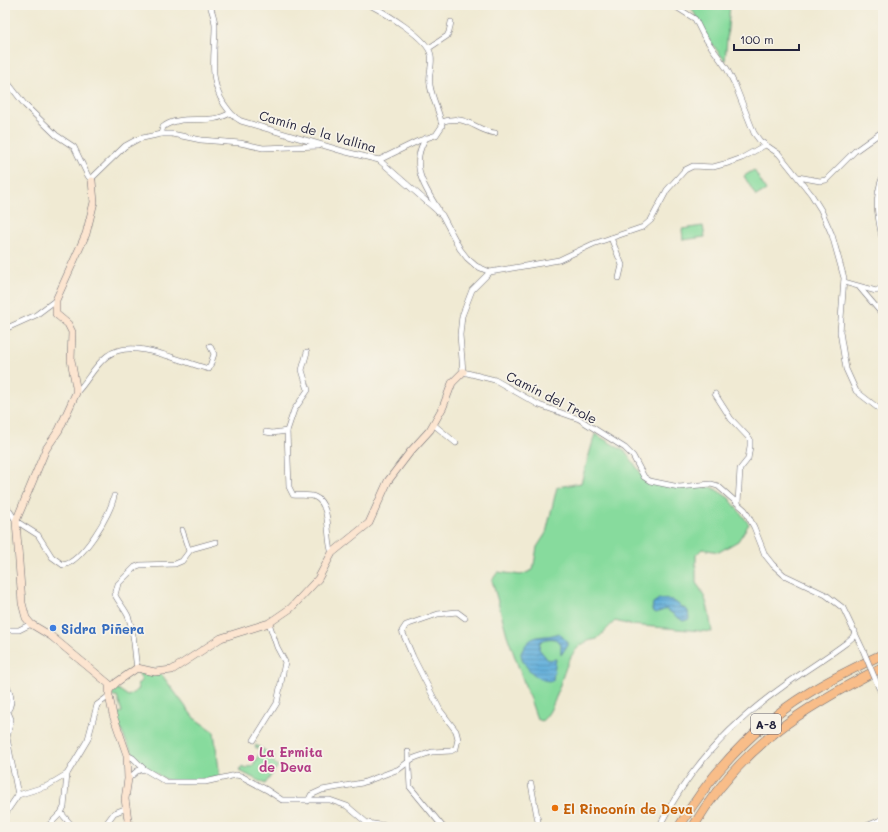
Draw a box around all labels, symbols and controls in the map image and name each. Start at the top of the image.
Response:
scale bar [734,26,799,52]
text: 100 m [740,31,774,47]
street label: Camín de la Vallina [257,106,379,156]
street label: Camín del Trole [504,367,600,427]
place label: Sidra Piñera [61,620,144,637]
marker: Sidra Piñera [48,623,58,633]
road number: A-8 [751,714,781,734]
place label: La Ermita de Deva [259,743,323,775]
marker: La Ermita de Deva [246,753,256,763]
place label: El Rinconín de Deva [563,800,693,817]
marker: El Rinconín de Deva [550,803,560,813]

